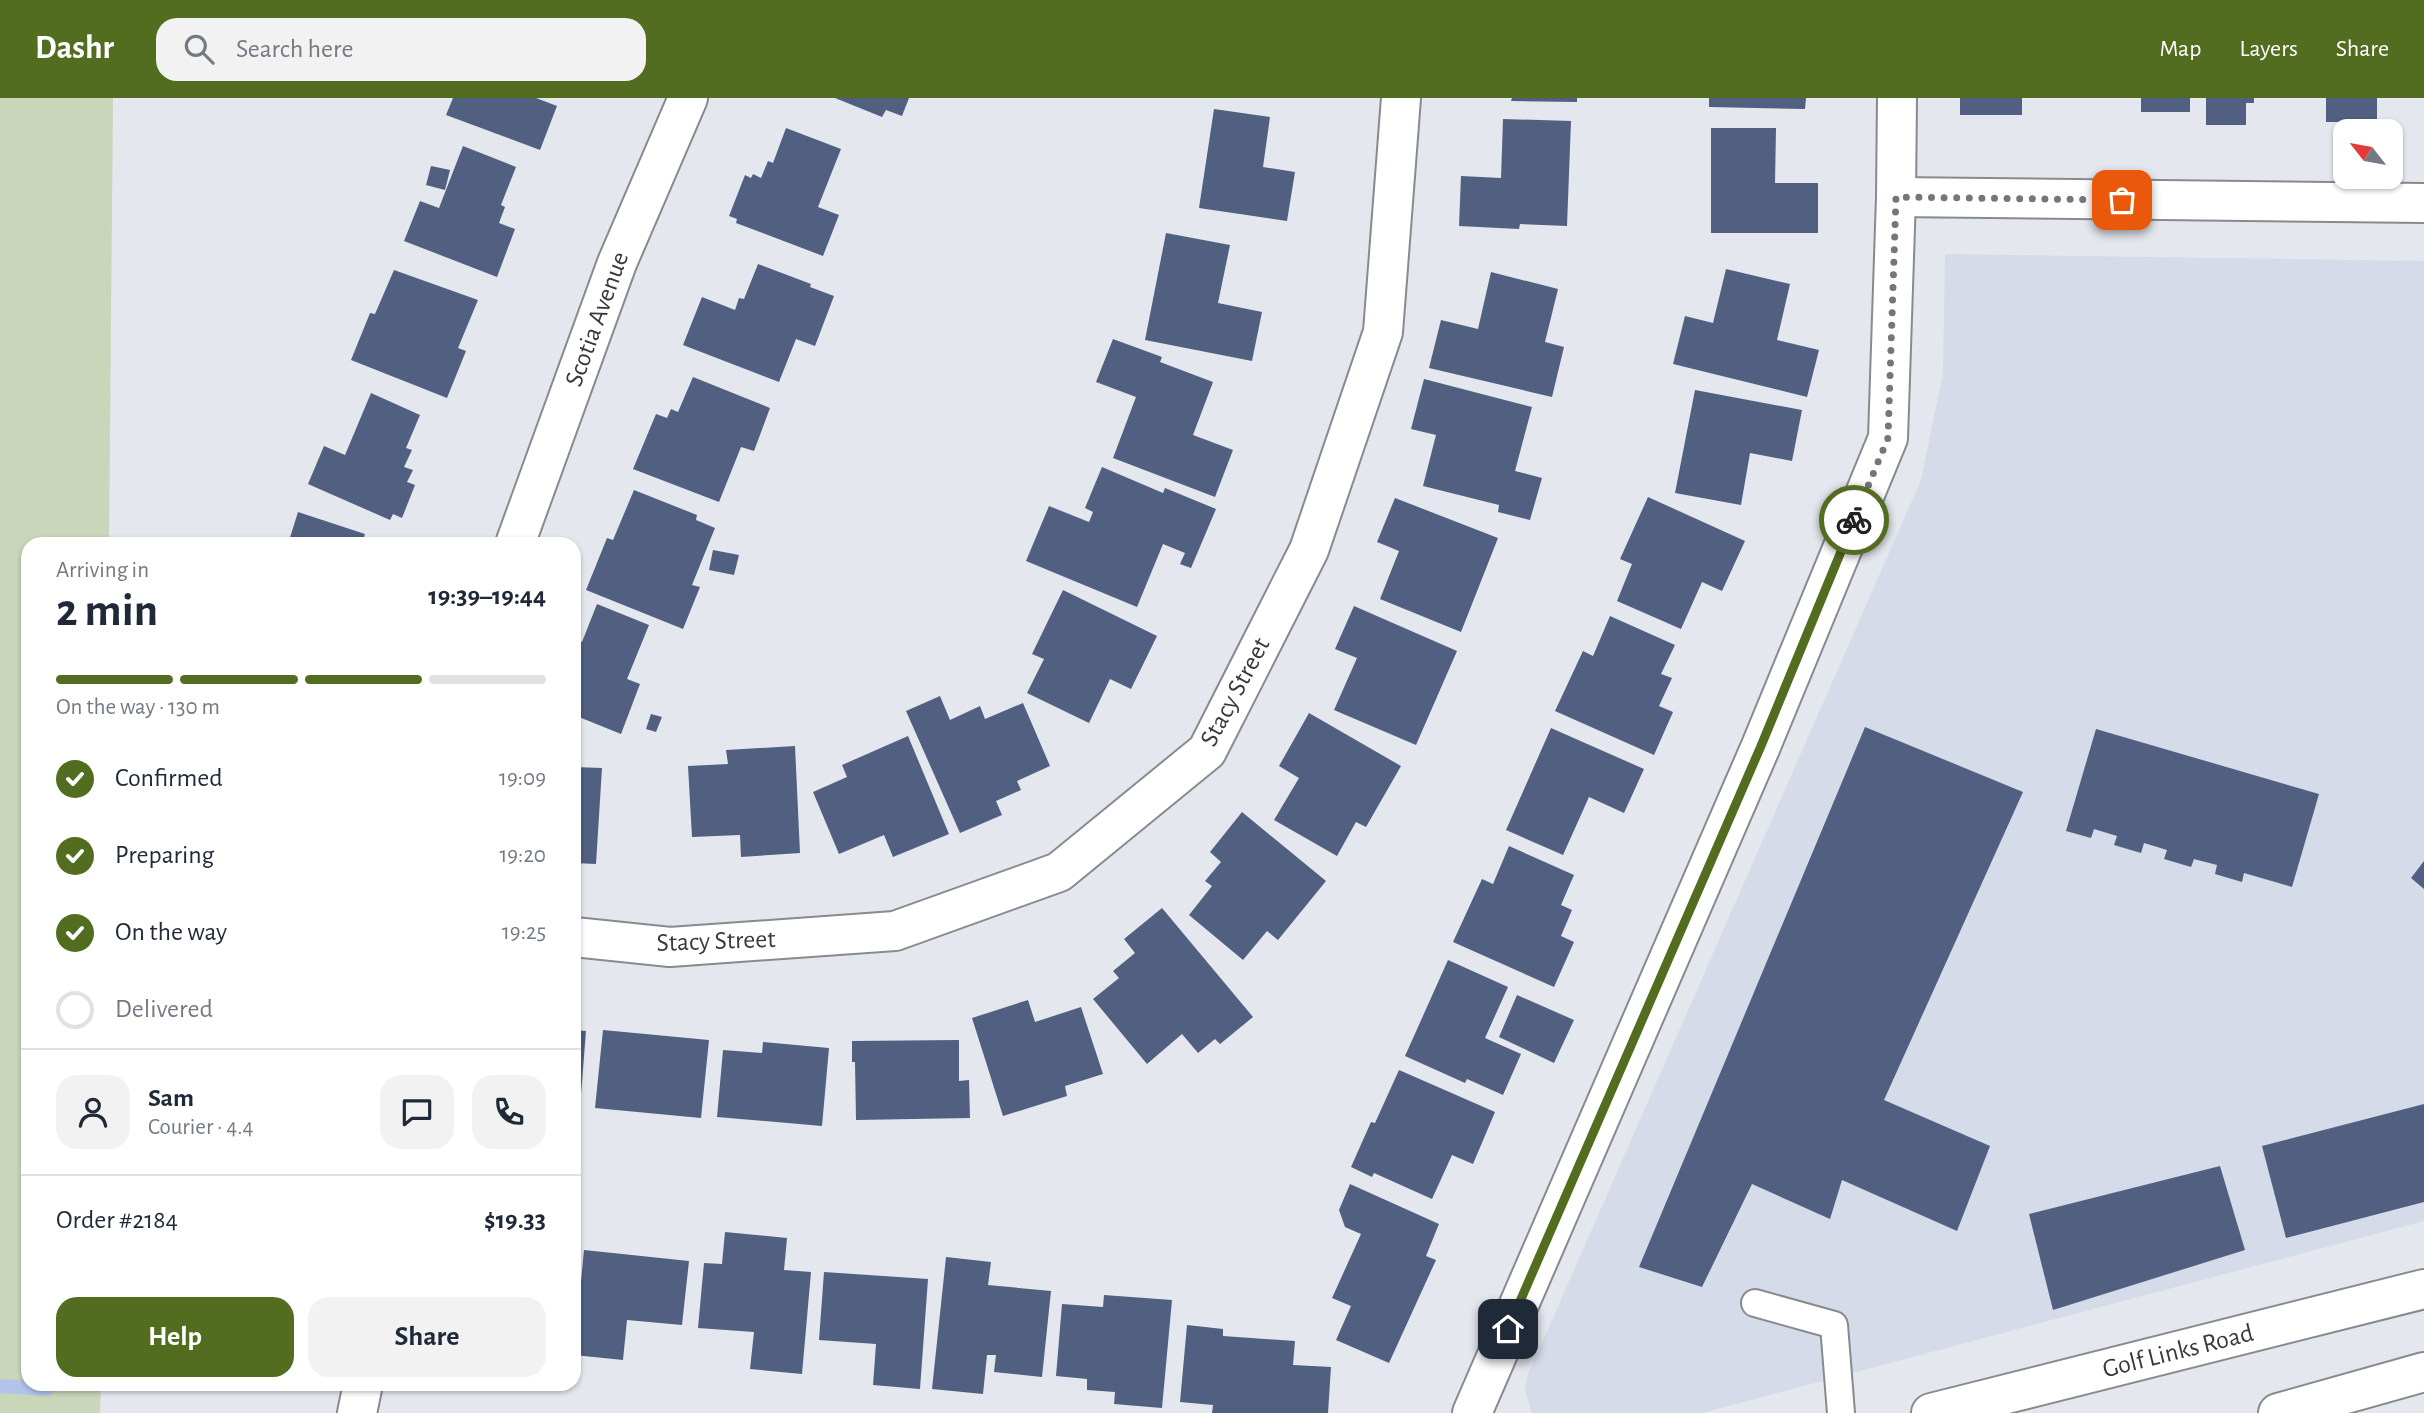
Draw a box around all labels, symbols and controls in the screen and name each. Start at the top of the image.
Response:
search box [156,18,646,81]
icon: search [180,30,218,68]
text: Dashr [35,32,114,65]
text: Search here [236,36,353,62]
text: Map [2159,37,2201,61]
text: Layers [2239,37,2298,61]
text: Share [2336,37,2389,61]
north arrow [2333,119,2403,189]
map controls [2333,119,2403,189]
pin [2092,170,2152,230]
icon: bag [2103,181,2141,219]
street label: Scotia Avenue [561,248,633,390]
courier [1819,485,1889,555]
icon: bike [1835,501,1873,539]
text: Arriving in [56,559,149,582]
text: 19:39–19:44 [428,583,546,609]
text: 2 min [56,588,158,634]
street label: Stacy Street [1196,633,1274,751]
text: On the way · 130 m [56,696,220,719]
icon: check [56,760,94,798]
text: Confirmed [115,765,223,791]
text: 19:09 [499,767,546,790]
icon: check [56,837,94,875]
text: Preparing [115,842,214,868]
text: 19:20 [499,844,546,867]
icon: check [56,914,94,952]
text: On the way [115,919,227,945]
text: 19:25 [502,921,546,944]
street label: Stacy Street [656,926,776,956]
text: Delivered [115,996,213,1022]
button: person [56,1075,130,1149]
button: chat [380,1075,454,1149]
button: phone [472,1075,546,1149]
text: Sam [148,1085,194,1111]
text: Courier · 4.4 [148,1116,254,1139]
text: Order #2184 [56,1207,178,1233]
text: $19.33 [484,1207,546,1233]
button: Help [56,1297,294,1377]
button: Share [308,1297,546,1377]
pin [1478,1299,1538,1359]
icon: home [1489,1310,1527,1348]
street label: Golf Links Road [2100,1320,2256,1382]

